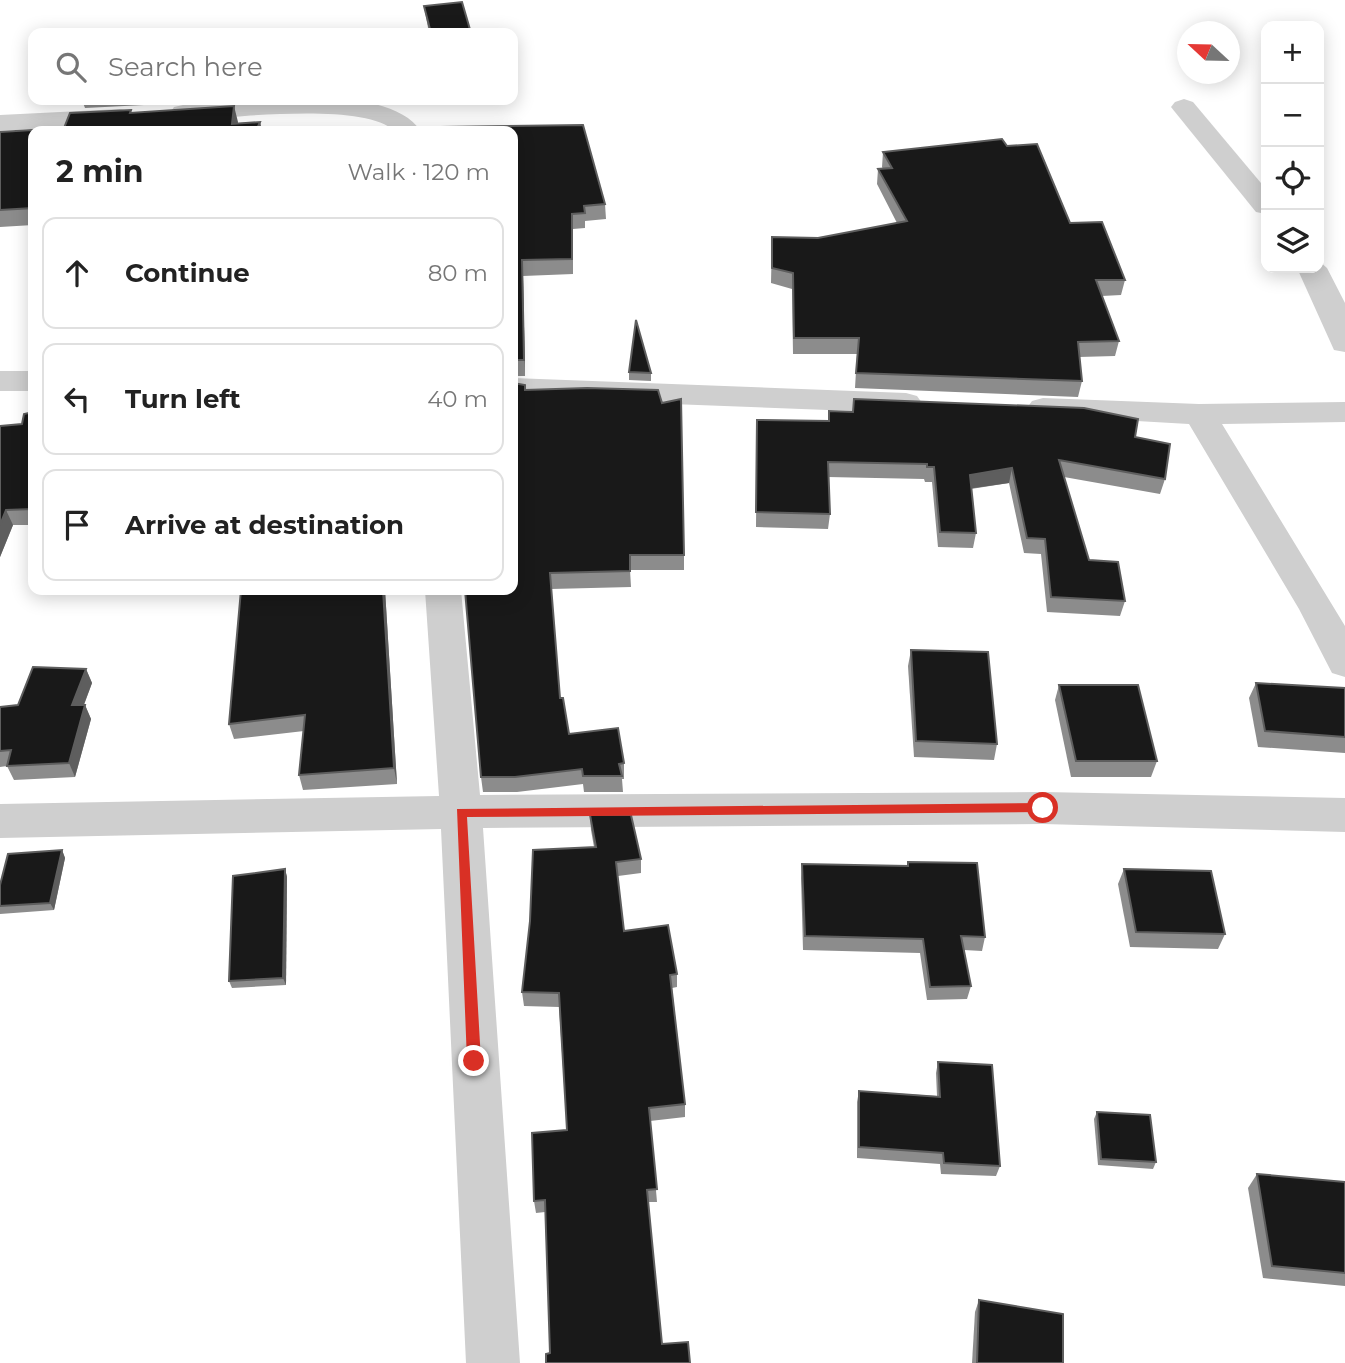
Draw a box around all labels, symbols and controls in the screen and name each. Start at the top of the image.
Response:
north arrow [1177,21,1240,84]
map controls [1261,21,1324,273]
button: + [1261,21,1324,84]
search box [28,28,518,105]
icon: search [52,48,90,86]
text: Search here [108,51,263,83]
button: − [1261,84,1324,147]
button: locate [1261,147,1324,210]
text: 2 min [56,153,143,190]
text: Walk · 120 m [347,158,490,186]
button: layers [1261,210,1324,273]
icon: ahead [58,254,96,292]
text: Continue [125,257,250,289]
text: 80 m [428,259,488,287]
icon: left [58,380,96,418]
text: Turn left [125,383,241,415]
text: 40 m [427,385,488,413]
icon: arrive [58,506,96,544]
text: Arrive at destination [125,509,404,541]
route start [1027,792,1058,823]
route end [458,1045,489,1076]

